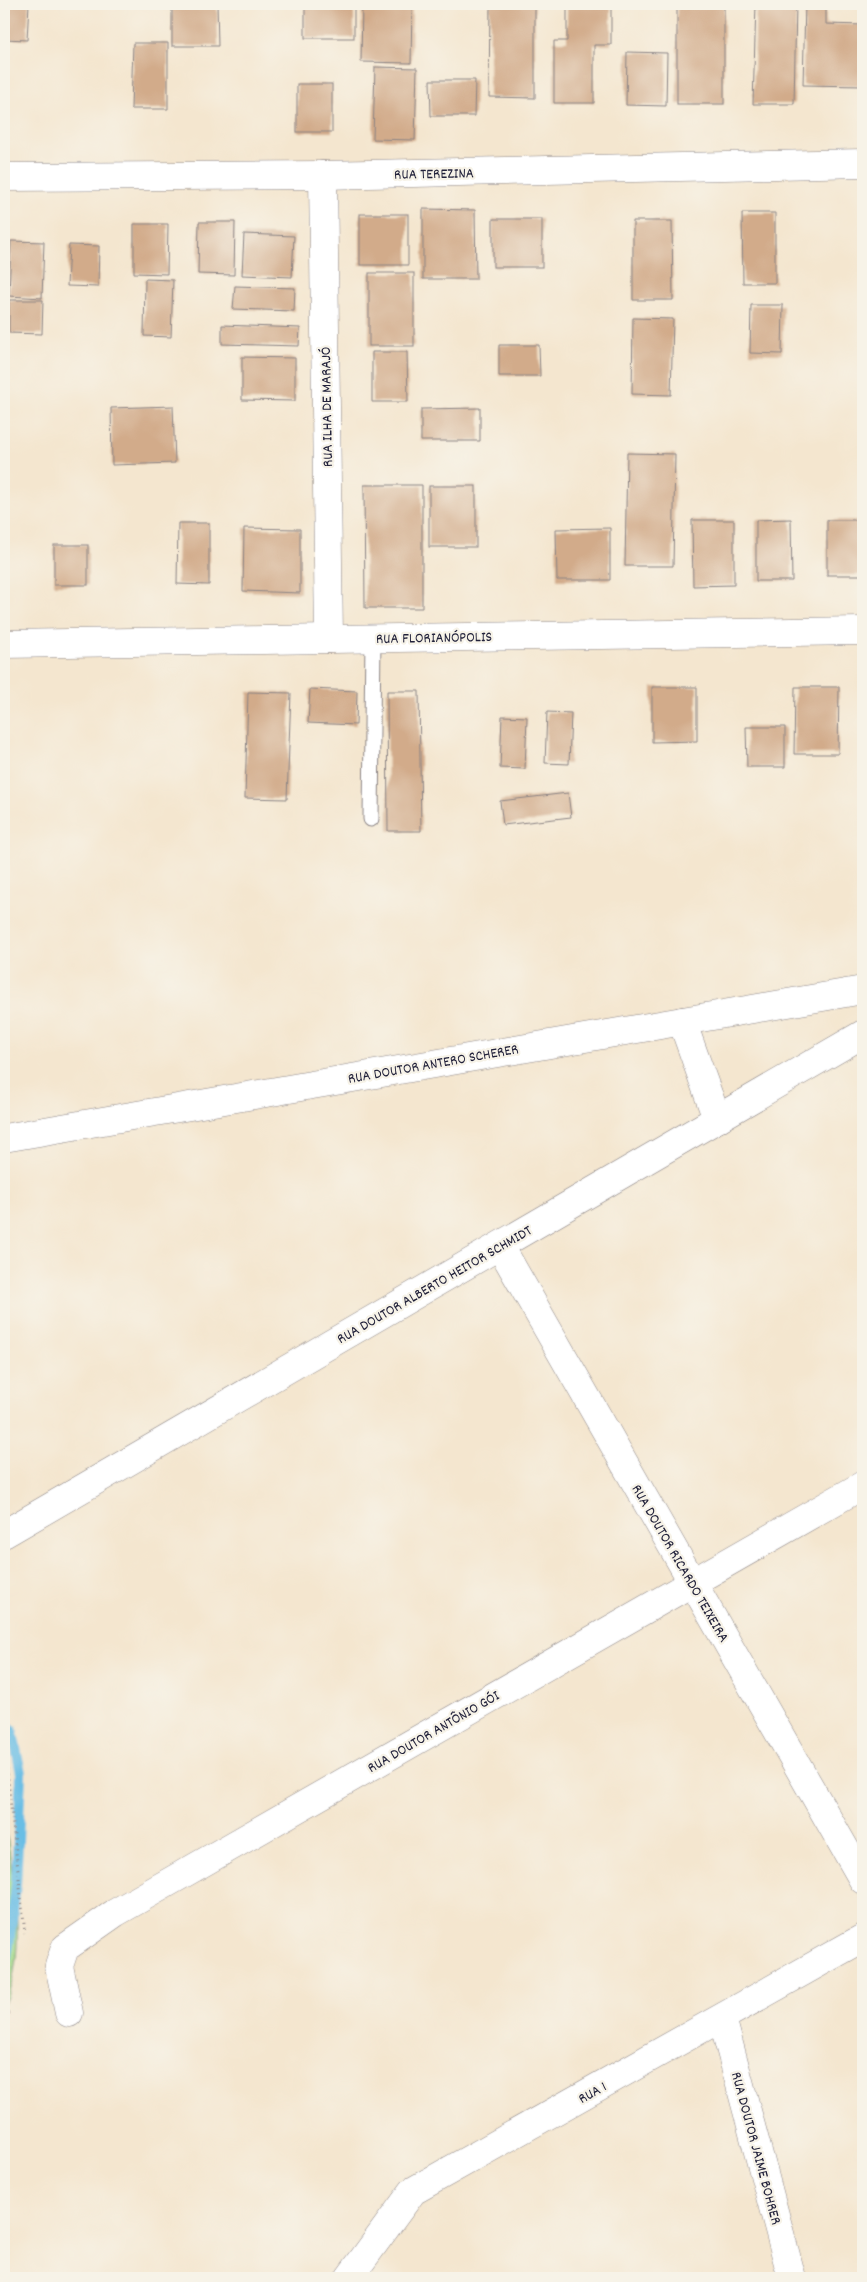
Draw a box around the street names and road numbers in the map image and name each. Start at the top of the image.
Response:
street label: RUA TEREZINA [394,163,474,187]
street label: RUA ILHA DE MARAJÓ [316,347,340,467]
street label: RUA FLORIANÓPOLIS [376,627,492,651]
street label: RUA DOUTOR ANTERO SCHERER [346,1039,520,1091]
street label: RUA DOUTOR ALBERTO HEITOR SCHMIDT [333,1221,537,1351]
street label: RUA DOUTOR RICARDO TEIXEIRA [625,1481,734,1647]
street label: RUA DOUTOR ANTÔNIO GÓI [364,1686,504,1780]
street label: RUA DOUTOR JAIME BOHRER [724,2070,786,2227]
street label: RUA 1 [575,2077,611,2111]

